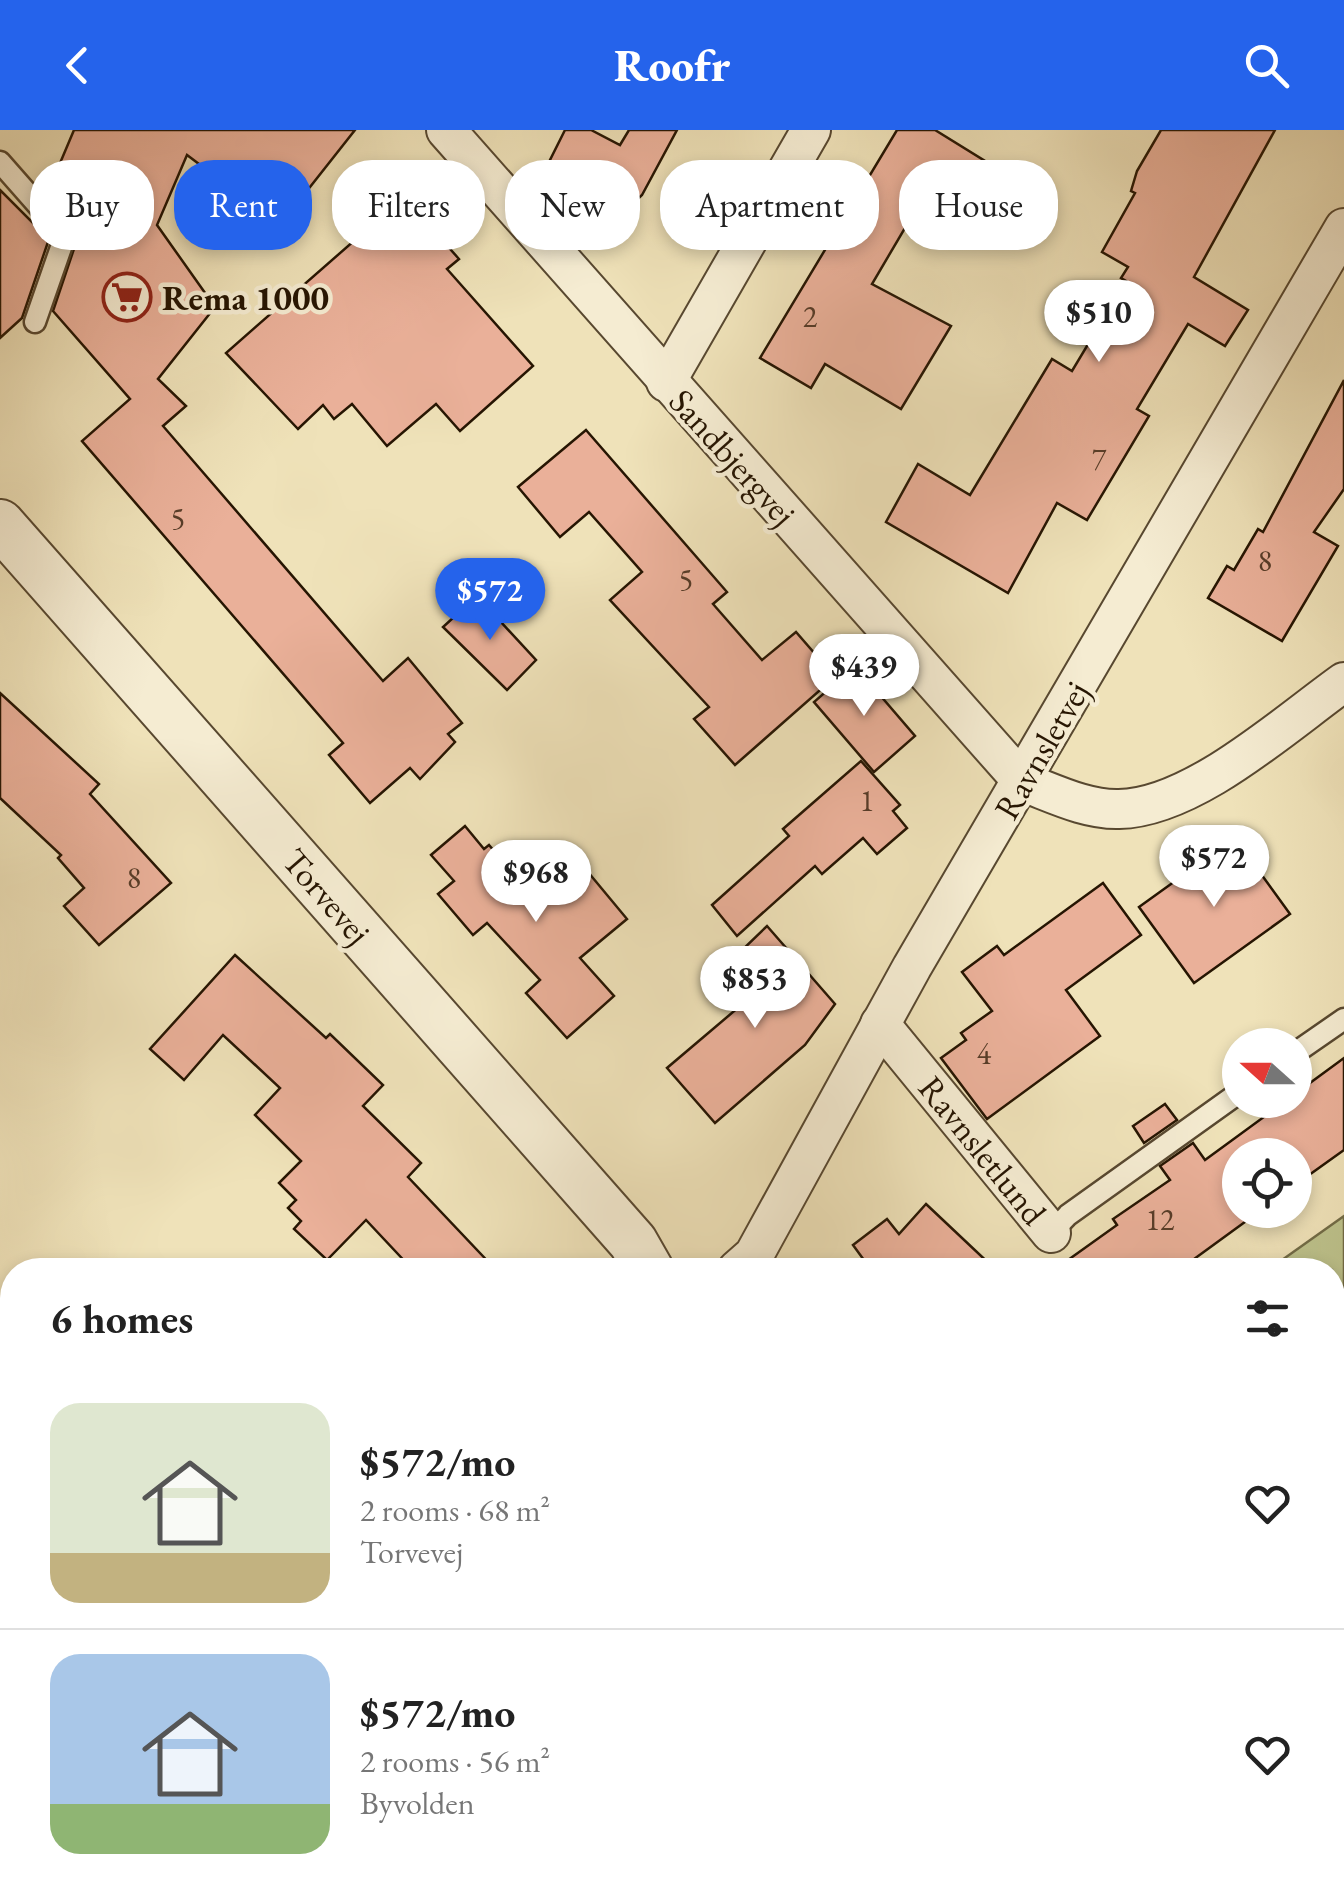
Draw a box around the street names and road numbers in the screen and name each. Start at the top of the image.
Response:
street label: Sandbjergvej [660,379,806,535]
street label: Ravnsletvej [983,673,1099,827]
street label: Torvevej [273,839,381,953]
street label: Ravnsletlund [909,1066,1057,1234]

